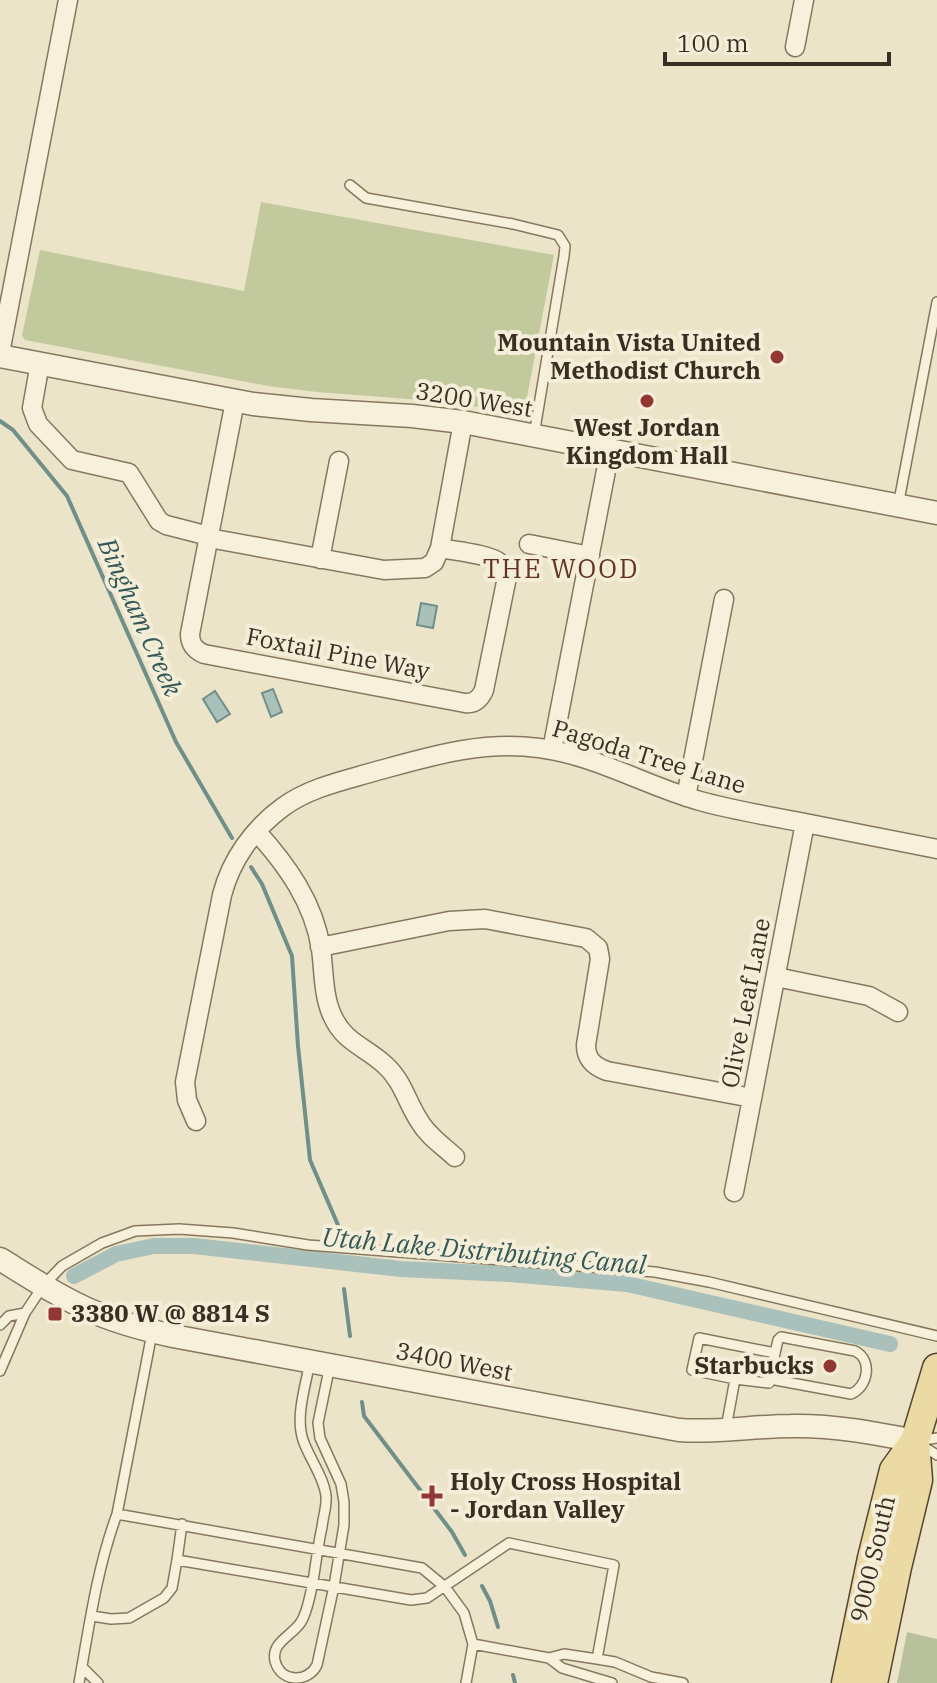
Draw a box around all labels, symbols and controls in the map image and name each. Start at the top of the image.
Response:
scale bar [665,16,889,66]
text: 100 m [677,27,749,59]
place label: Mountain Vista United Methodist Church [497,326,761,386]
marker: Mountain Vista United Methodist Church [768,348,786,366]
street label: 3200 West [413,374,535,424]
marker: West Jordan Kingdom Hall [638,392,656,410]
place label: West Jordan Kingdom Hall [566,411,729,471]
water label: Bingham Creek [90,531,191,701]
district label: THE WOOD [483,551,639,585]
street label: Foxtail Pine Way [244,620,433,687]
street label: Pagoda Tree Lane [549,711,750,801]
street label: Olive Leaf Lane [713,915,777,1091]
water label: Utah Lake Distributing Canal [321,1219,648,1281]
place label: 3380 W @ 8814 S [71,1297,270,1329]
marker: 3380 W @ 8814 S [46,1305,64,1323]
street label: 3400 West [393,1334,515,1388]
place label: Starbucks [694,1349,814,1381]
marker: Starbucks [821,1357,839,1375]
place label: Holy Cross Hospital - Jordan Valley [450,1465,681,1525]
marker: Holy Cross Hospital - Jordan Valley [421,1485,443,1507]
street label: 9000 South [842,1492,902,1625]

